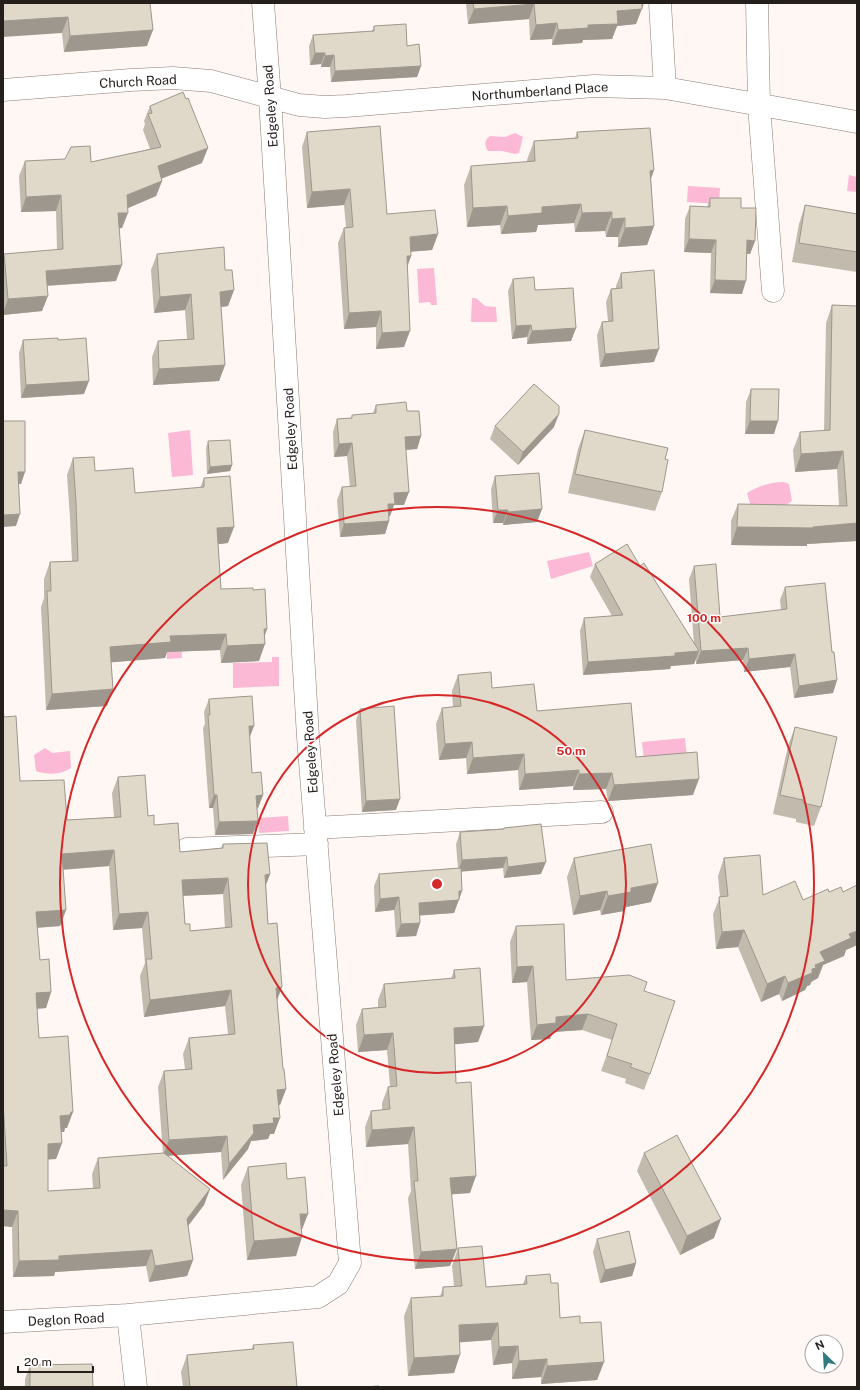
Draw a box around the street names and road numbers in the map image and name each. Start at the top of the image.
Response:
street label: Edgeley Road [260,64,281,148]
street label: Church Road [99,72,177,91]
street label: Northumberland Place [471,79,609,104]
street label: Edgeley Road [281,387,300,471]
street label: Edgeley Road [300,710,321,794]
street label: Edgeley Road [324,1033,347,1117]
street label: Deglon Road [27,1310,105,1329]

